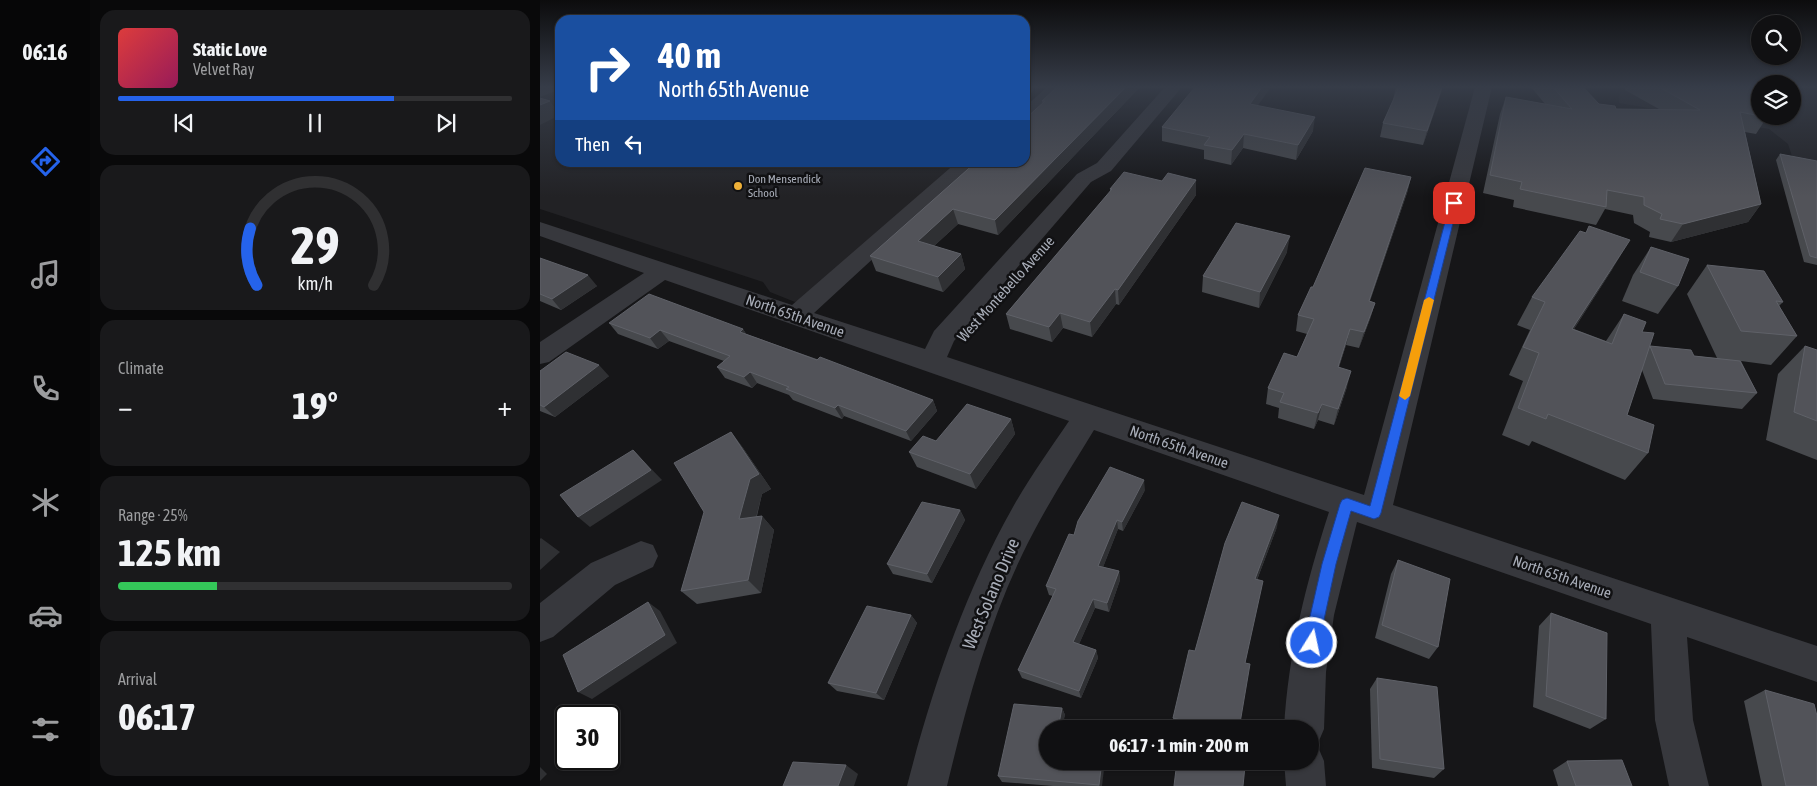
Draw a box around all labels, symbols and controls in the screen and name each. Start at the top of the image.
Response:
map controls [1751,15,1801,125]
button: search [1751,15,1801,65]
icon: right [575,35,640,100]
text: 40 m [658,35,721,75]
text: Static Love [193,38,267,60]
text: 06:16 [22,39,68,65]
text: Velvet Ray [193,60,254,78]
button: layers [1751,75,1801,125]
text: North 65th Avenue [658,76,809,102]
icon: previous [170,109,198,137]
icon: pause [301,109,329,137]
icon: next [432,109,460,137]
icon: left [620,130,648,158]
text: Then [575,133,610,155]
icon: directions [28,144,63,179]
place label: Don Mensendick School [748,172,822,200]
marker: Don Mensendick School [732,180,744,192]
pin [1433,182,1475,224]
icon: arrive [1440,189,1468,217]
text: 29 [291,215,339,275]
street label: West Montebello Avenue [954,232,1058,345]
icon: music [28,257,63,292]
text: km/h [297,273,333,294]
street label: North 65th Avenue [744,291,847,340]
text: Climate [118,359,164,377]
icon: phone [28,371,63,406]
text: 19° [292,384,338,427]
text: − [118,390,133,422]
text: + [497,390,512,422]
street label: North 65th Avenue [1128,422,1231,471]
icon: climate [28,485,63,520]
text: Range · 25% [118,506,188,524]
text: 125 km [118,531,221,574]
street label: West Solano Drive [958,535,1023,652]
street label: North 65th Avenue [1511,552,1614,601]
icon: car [28,598,63,633]
position arrow [1285,616,1337,668]
text: Arrival [118,670,157,688]
text: 06:17 [118,695,196,738]
speed limit sign: 30 [555,705,620,770]
icon: filters [28,712,63,747]
text: 06:17 · 1 min · 200 m [1109,734,1249,756]

